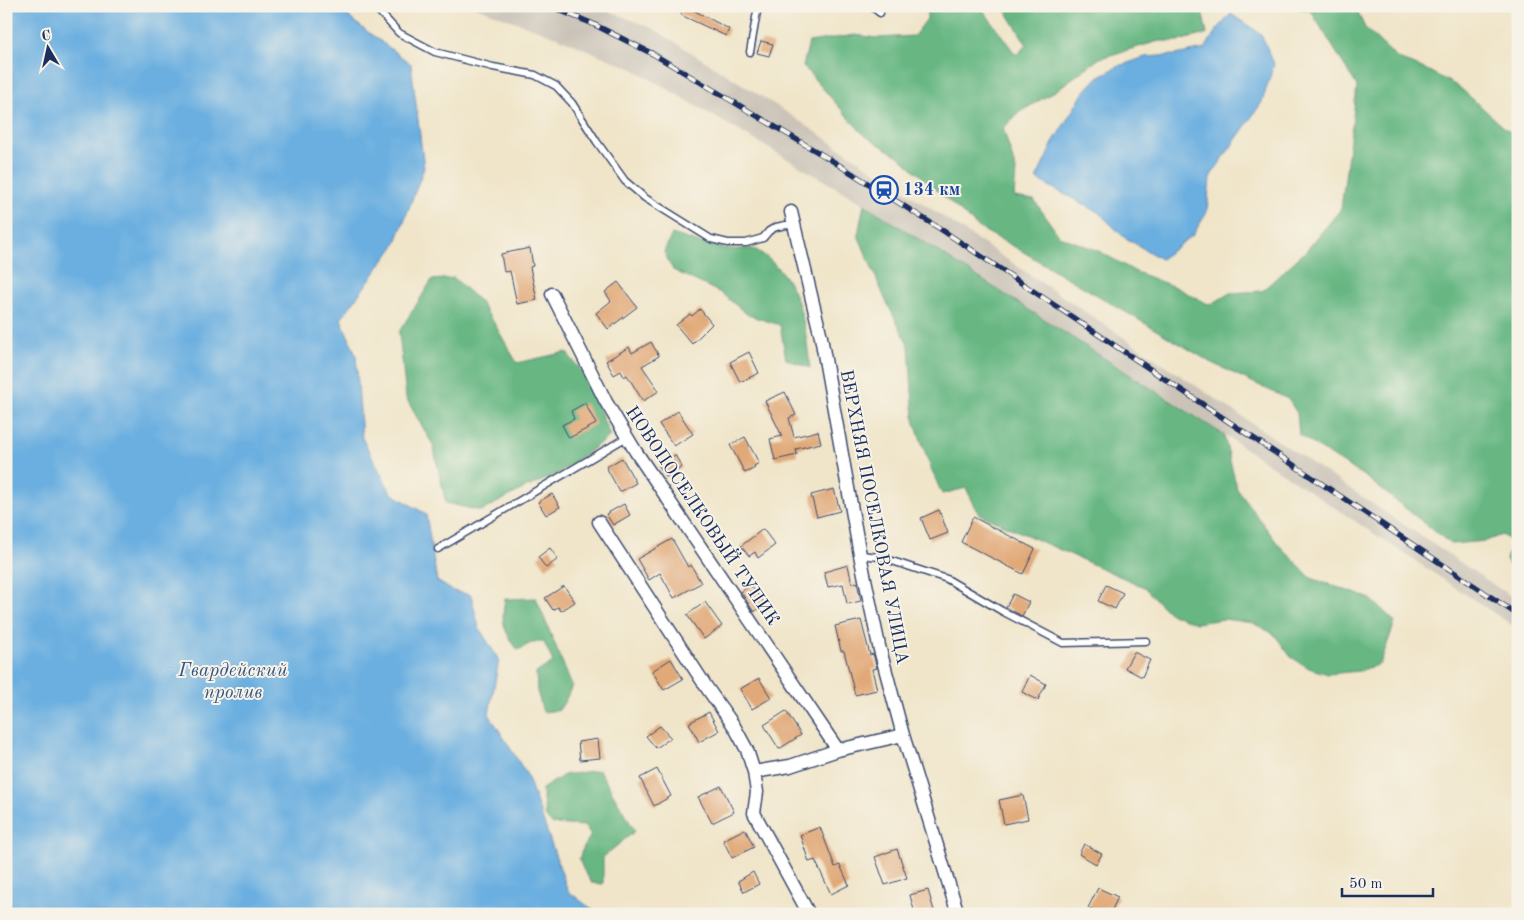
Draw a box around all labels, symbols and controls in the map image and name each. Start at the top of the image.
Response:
north arrow [22,22,72,72]
text: С [40,29,52,44]
station icon: 134 км [869,175,899,205]
place label: 134 км [903,181,960,199]
street label: ВЕРХНЯЯ ПОСЕЛКОВАЯ УЛИЦА [837,368,912,666]
street label: НОВОПОСЕЛКОВЫЙ ТУПИК [622,401,785,629]
water label: Гвардейский пролив [177,662,288,703]
scale bar [1342,865,1433,897]
text: 50 m [1349,877,1383,892]

